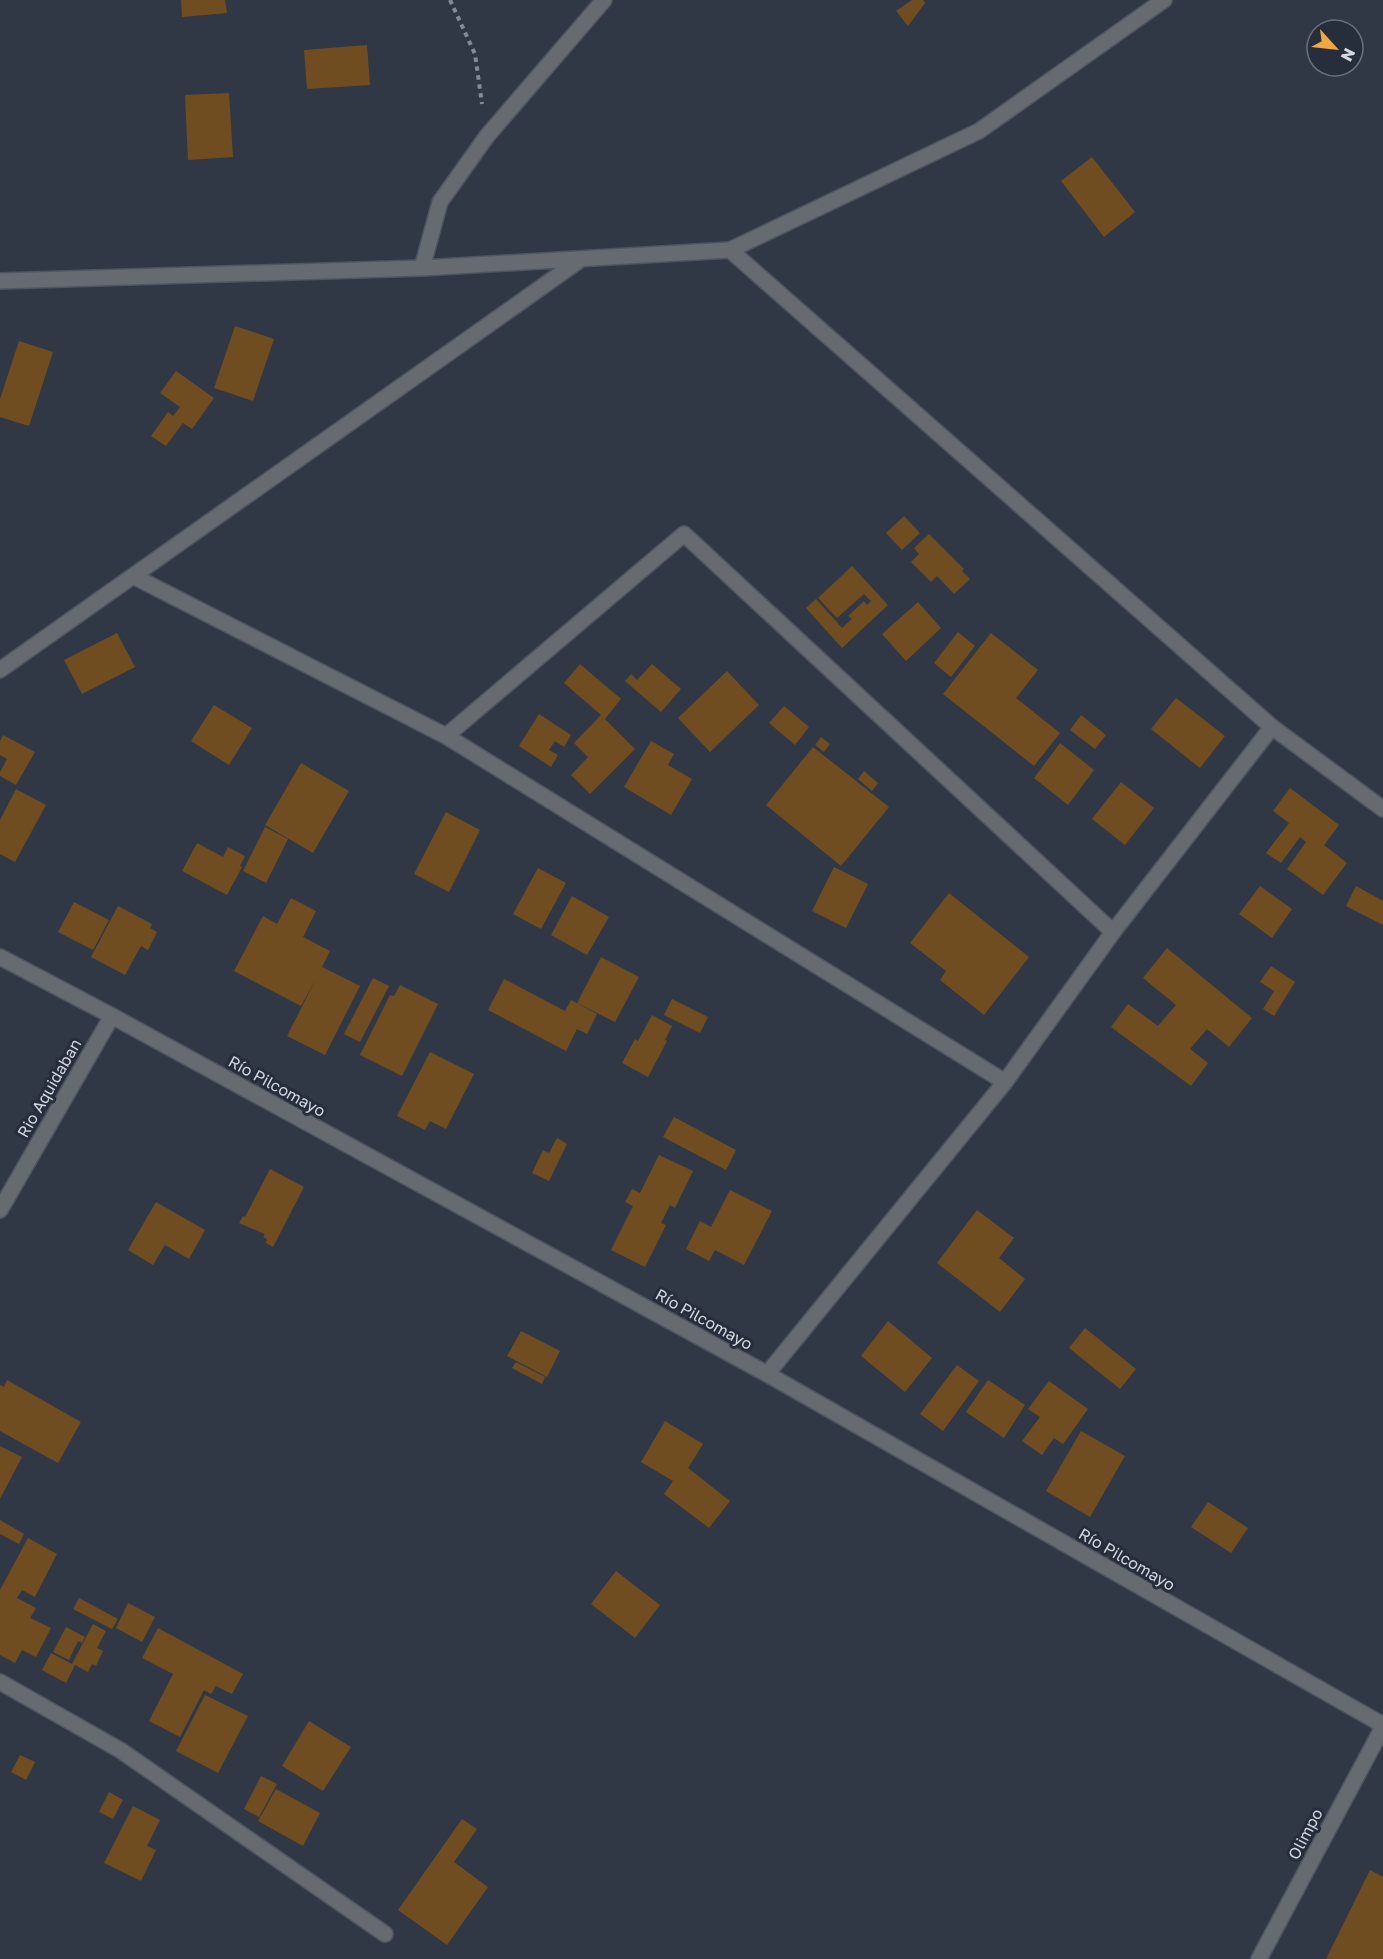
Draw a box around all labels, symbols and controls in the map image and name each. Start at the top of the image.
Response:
north arrow [1305,18,1365,78]
text: N [1337,45,1360,65]
street label: Rio Aquidaban [13,1035,85,1141]
street label: Río Pilcomayo [225,1051,329,1121]
street label: Río Pilcomayo [652,1284,756,1354]
street label: Río Pilcomayo [1075,1523,1179,1595]
street label: Olimpo [1283,1805,1327,1863]

